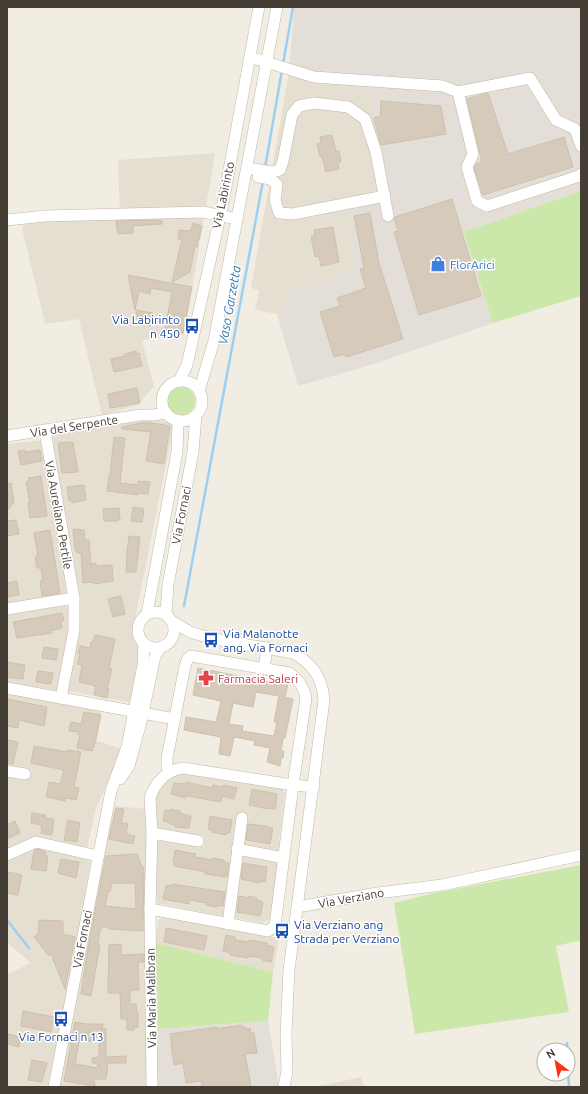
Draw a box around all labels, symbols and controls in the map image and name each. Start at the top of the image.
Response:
street label: Via Labirinto [210,160,236,230]
shop icon: FlorArici [429,255,447,273]
place label: FlorArici [450,258,495,271]
water label: Vaso Garzetta [215,264,243,346]
place label: Via Labirinto n 450 [112,313,180,340]
bus stop icon: Via Labirinto n 450 [183,317,201,335]
street label: Via del Serpente [29,413,119,439]
street label: Via Aureliano Pertile [43,460,75,570]
street label: Via Fornaci [169,485,193,545]
place label: Via Malanotte ang. Via Fornaci [223,627,308,654]
bus stop icon: Via Malanotte ang. Via Fornaci [202,631,220,649]
pharmacy icon: Farmacia Saleri [197,669,215,687]
place label: Farmacia Saleri [218,672,298,685]
street label: Via Verziano [317,886,385,910]
street label: Via Fornaci [70,909,94,969]
place label: Via Verziano ang Strada per Verziano [294,918,399,945]
bus stop icon: Via Verziano ang Strada per Verziano [273,922,291,940]
street label: Via Maria Malibran [144,948,158,1048]
bus stop icon: Via Fornaci n 13 [52,1010,70,1028]
place label: Via Fornaci n 13 [18,1030,104,1043]
north arrow [536,1042,576,1082]
text: N [544,1046,557,1061]

